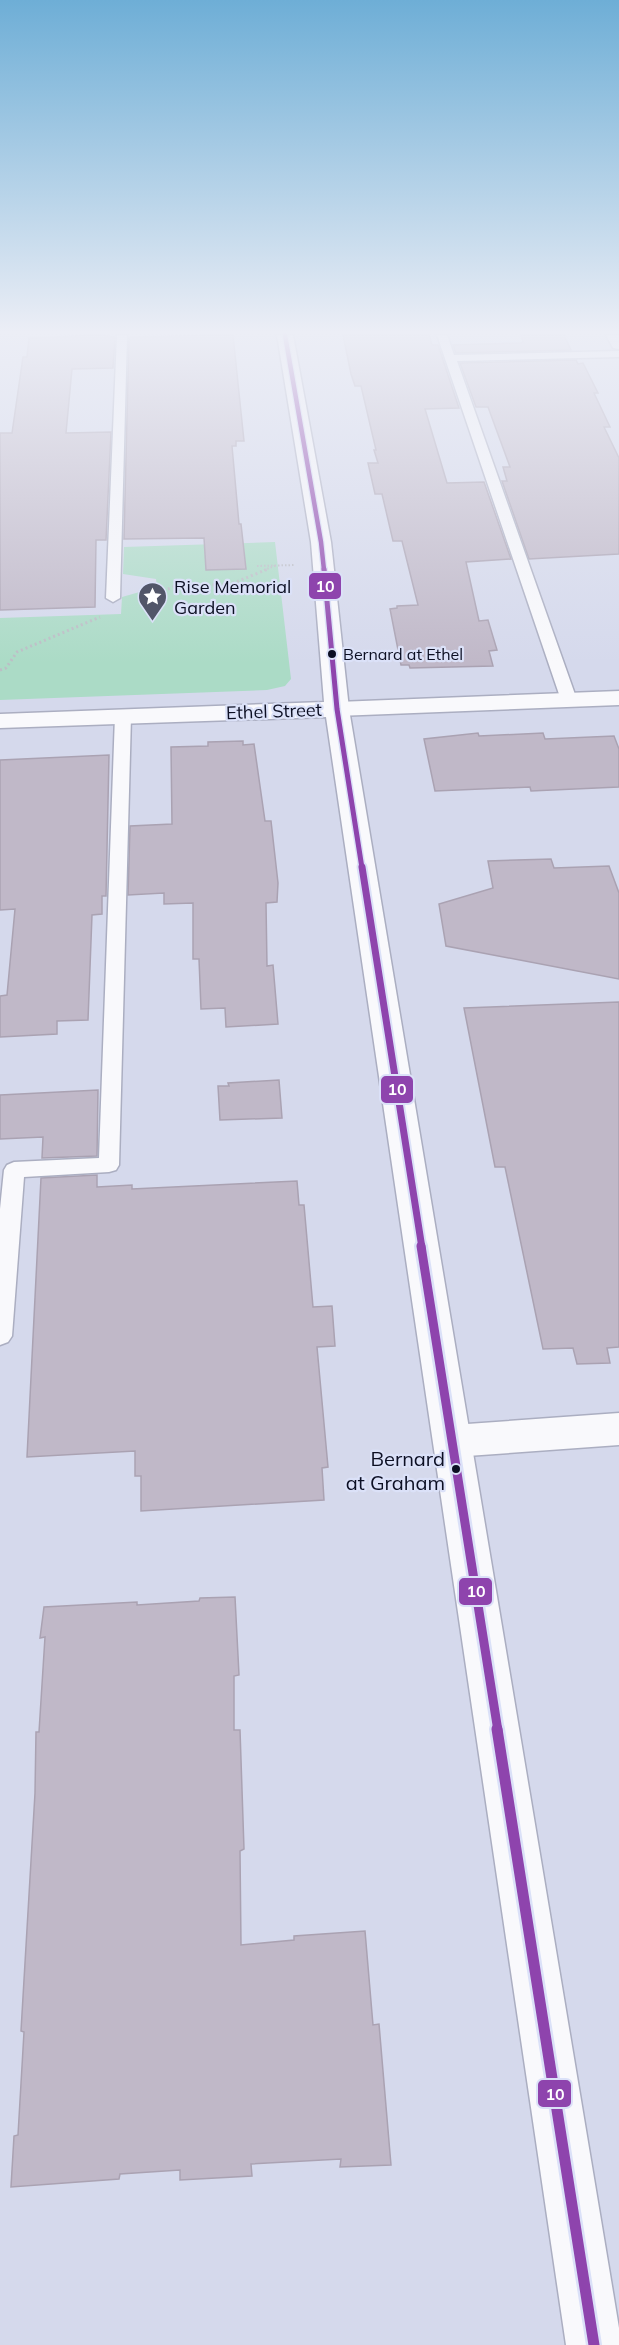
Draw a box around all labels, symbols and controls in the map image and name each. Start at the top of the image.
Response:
line badge: 10 [308,572,342,600]
place label: Rise Memorial Garden [174,575,291,619]
text: 10 [315,576,335,596]
place icon: Rise Memorial Garden [137,580,169,622]
place label: Bernard at Ethel [343,644,463,664]
marker: Bernard at Ethel [326,648,338,660]
street label: Ethel Street [226,698,322,724]
line badge: 10 [380,1075,414,1104]
text: 10 [387,1079,407,1099]
place label: Bernard at Graham [346,1446,445,1495]
marker: Bernard at Graham [450,1463,462,1475]
line badge: 10 [458,1577,493,1606]
text: 10 [466,1581,486,1601]
line badge: 10 [537,2079,572,2108]
text: 10 [545,2084,565,2104]

